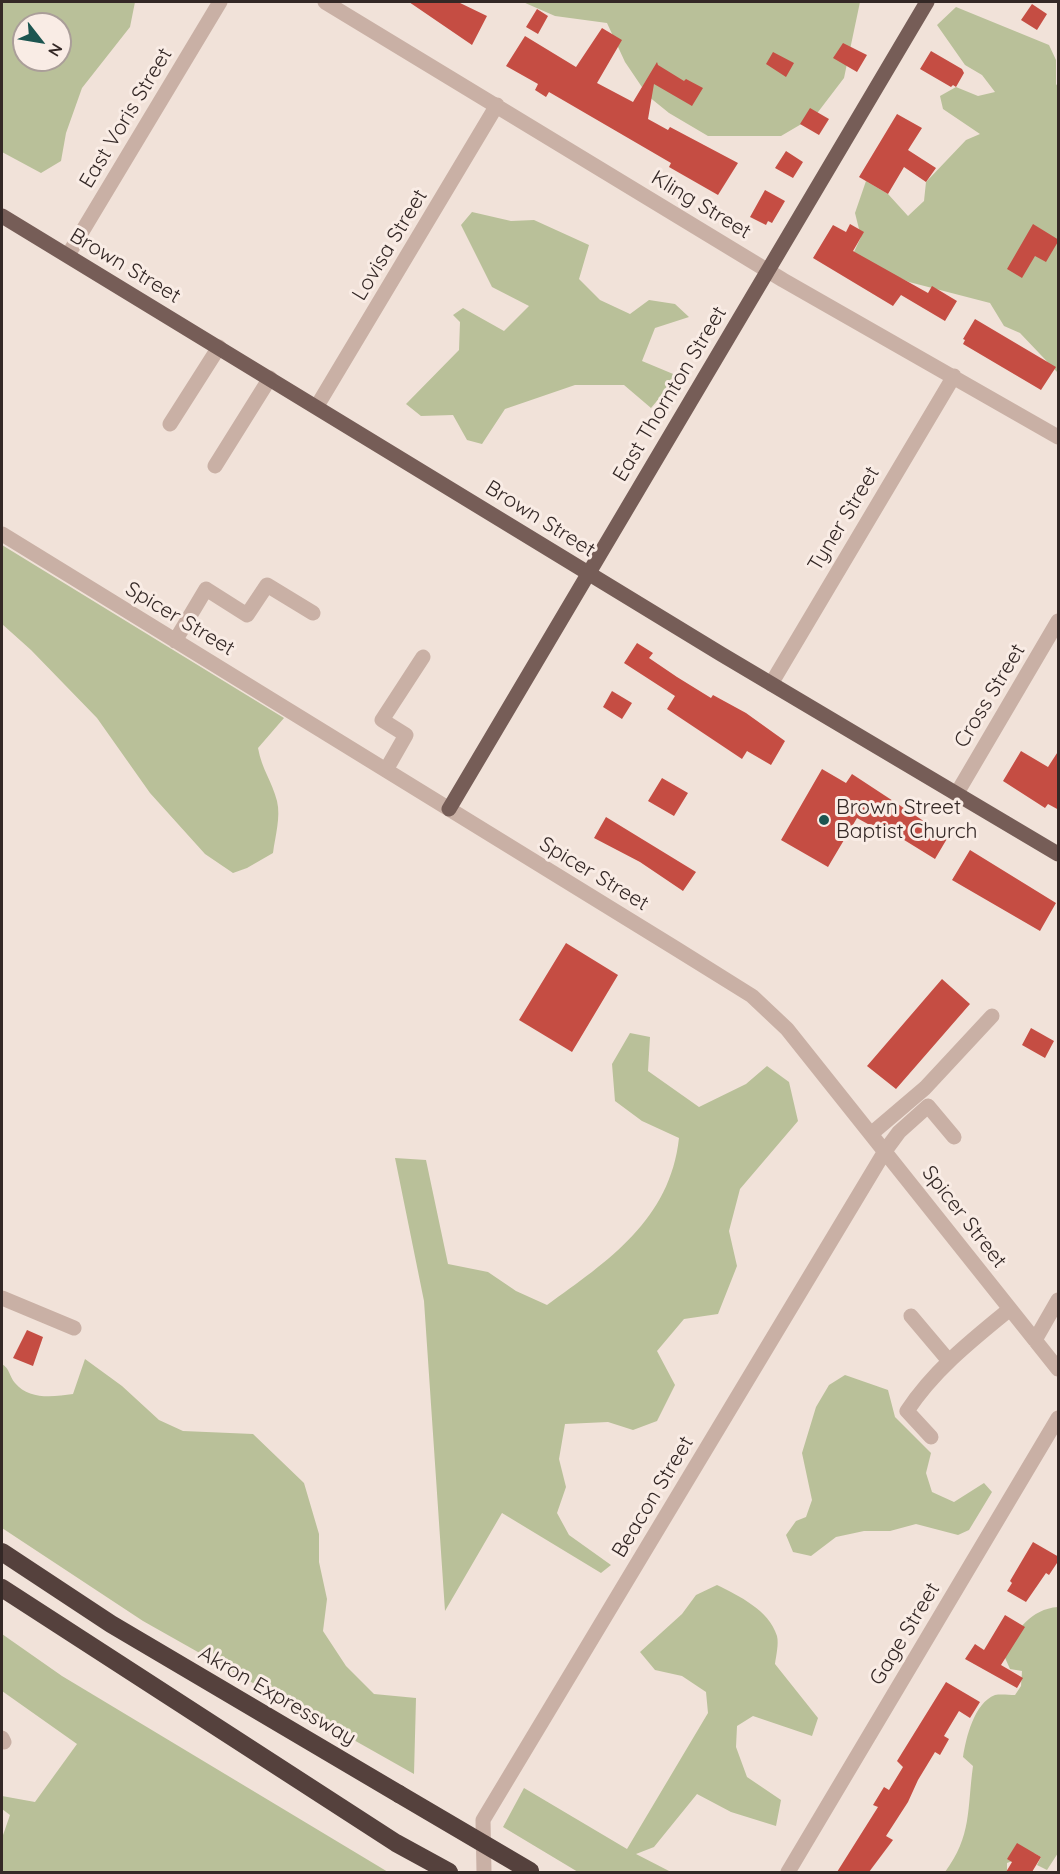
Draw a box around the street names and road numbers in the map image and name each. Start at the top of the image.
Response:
street label: East Voris Street [74,43,178,193]
street label: Kling Street [647,165,755,245]
street label: Lovisa Street [347,185,433,305]
street label: Brown Street [65,223,185,309]
street label: East Thornton Street [608,302,732,486]
street label: Tyner Street [803,462,885,576]
street label: Brown Street [480,475,600,563]
street label: Spicer Street [121,577,239,661]
street label: Cross Street [949,639,1031,753]
street label: Spicer Street [535,832,653,916]
street label: Spicer Street [916,1161,1012,1273]
street label: Beacon Street [607,1432,699,1562]
street label: Gage Street [865,1578,945,1690]
street label: Akron Expressway [194,1641,360,1751]

